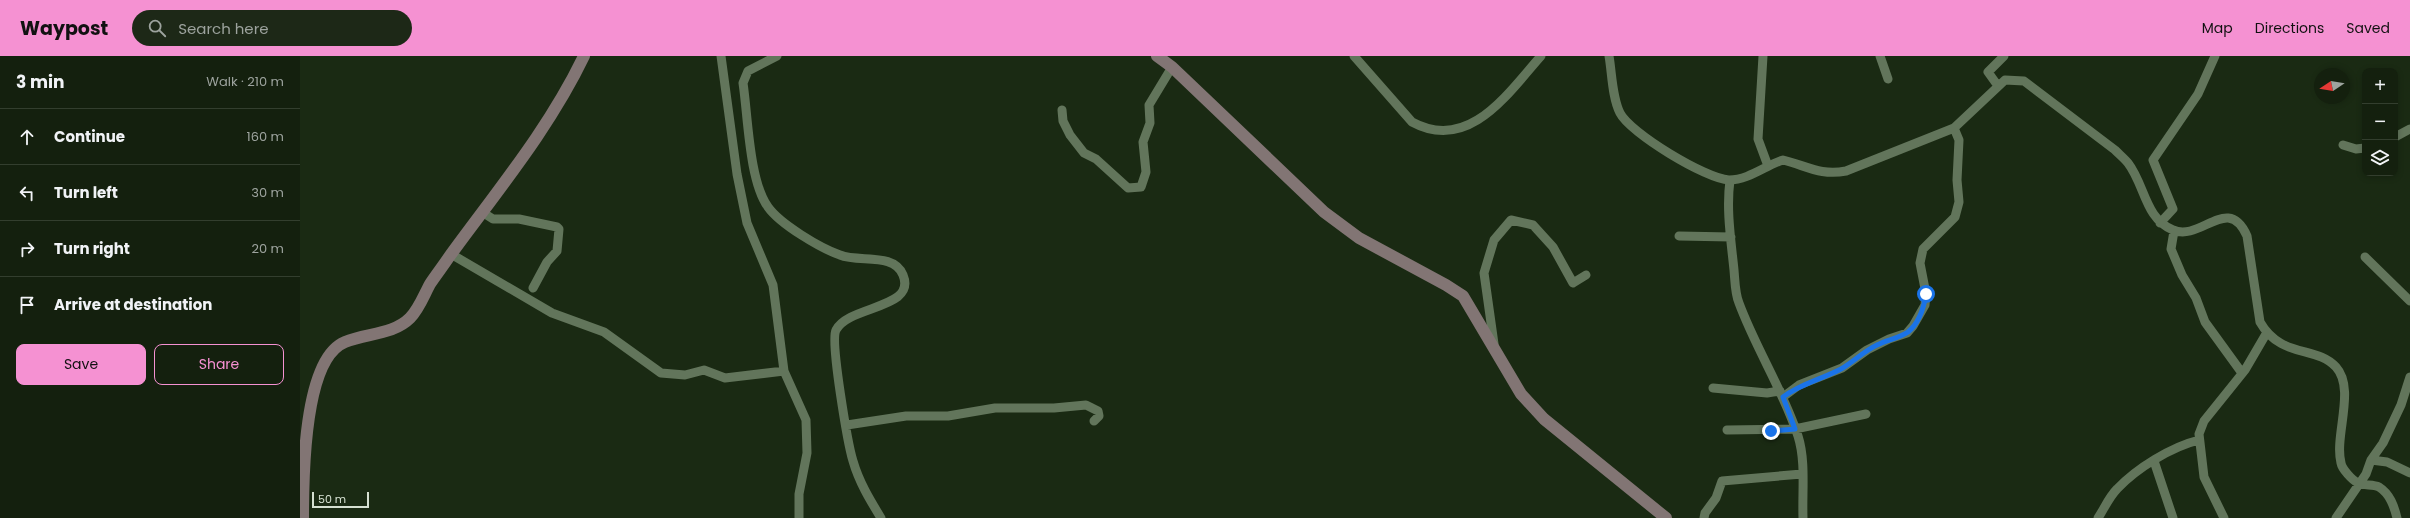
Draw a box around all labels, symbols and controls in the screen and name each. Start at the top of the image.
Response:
search box [132,10,412,46]
text: Waypost [20,15,108,42]
icon: search [146,17,168,39]
text: Search here [178,18,269,39]
text: Map [2202,18,2233,38]
text: Directions [2255,18,2324,38]
text: Saved [2346,18,2390,38]
north arrow [2314,68,2350,104]
map controls [2362,68,2398,176]
button: + [2362,68,2398,104]
text: 3 min [16,70,64,94]
text: Walk · 210 m [206,72,284,91]
button: − [2362,104,2398,140]
icon: ahead [16,126,38,148]
text: Continue [54,126,125,147]
text: 160 m [247,127,284,146]
button: layers [2362,140,2398,176]
icon: left [16,182,38,204]
text: Turn left [54,182,118,203]
text: 30 m [251,183,284,202]
icon: right [16,238,38,260]
text: Turn right [54,238,130,259]
text: 20 m [251,239,284,258]
route start [1917,285,1935,303]
icon: arrive [16,294,38,316]
text: Arrive at destination [54,294,212,315]
button: Save [16,344,146,385]
button: Share [154,344,284,385]
route end [1762,422,1780,440]
scale bar [312,490,369,509]
text: 50 m [318,491,346,507]

